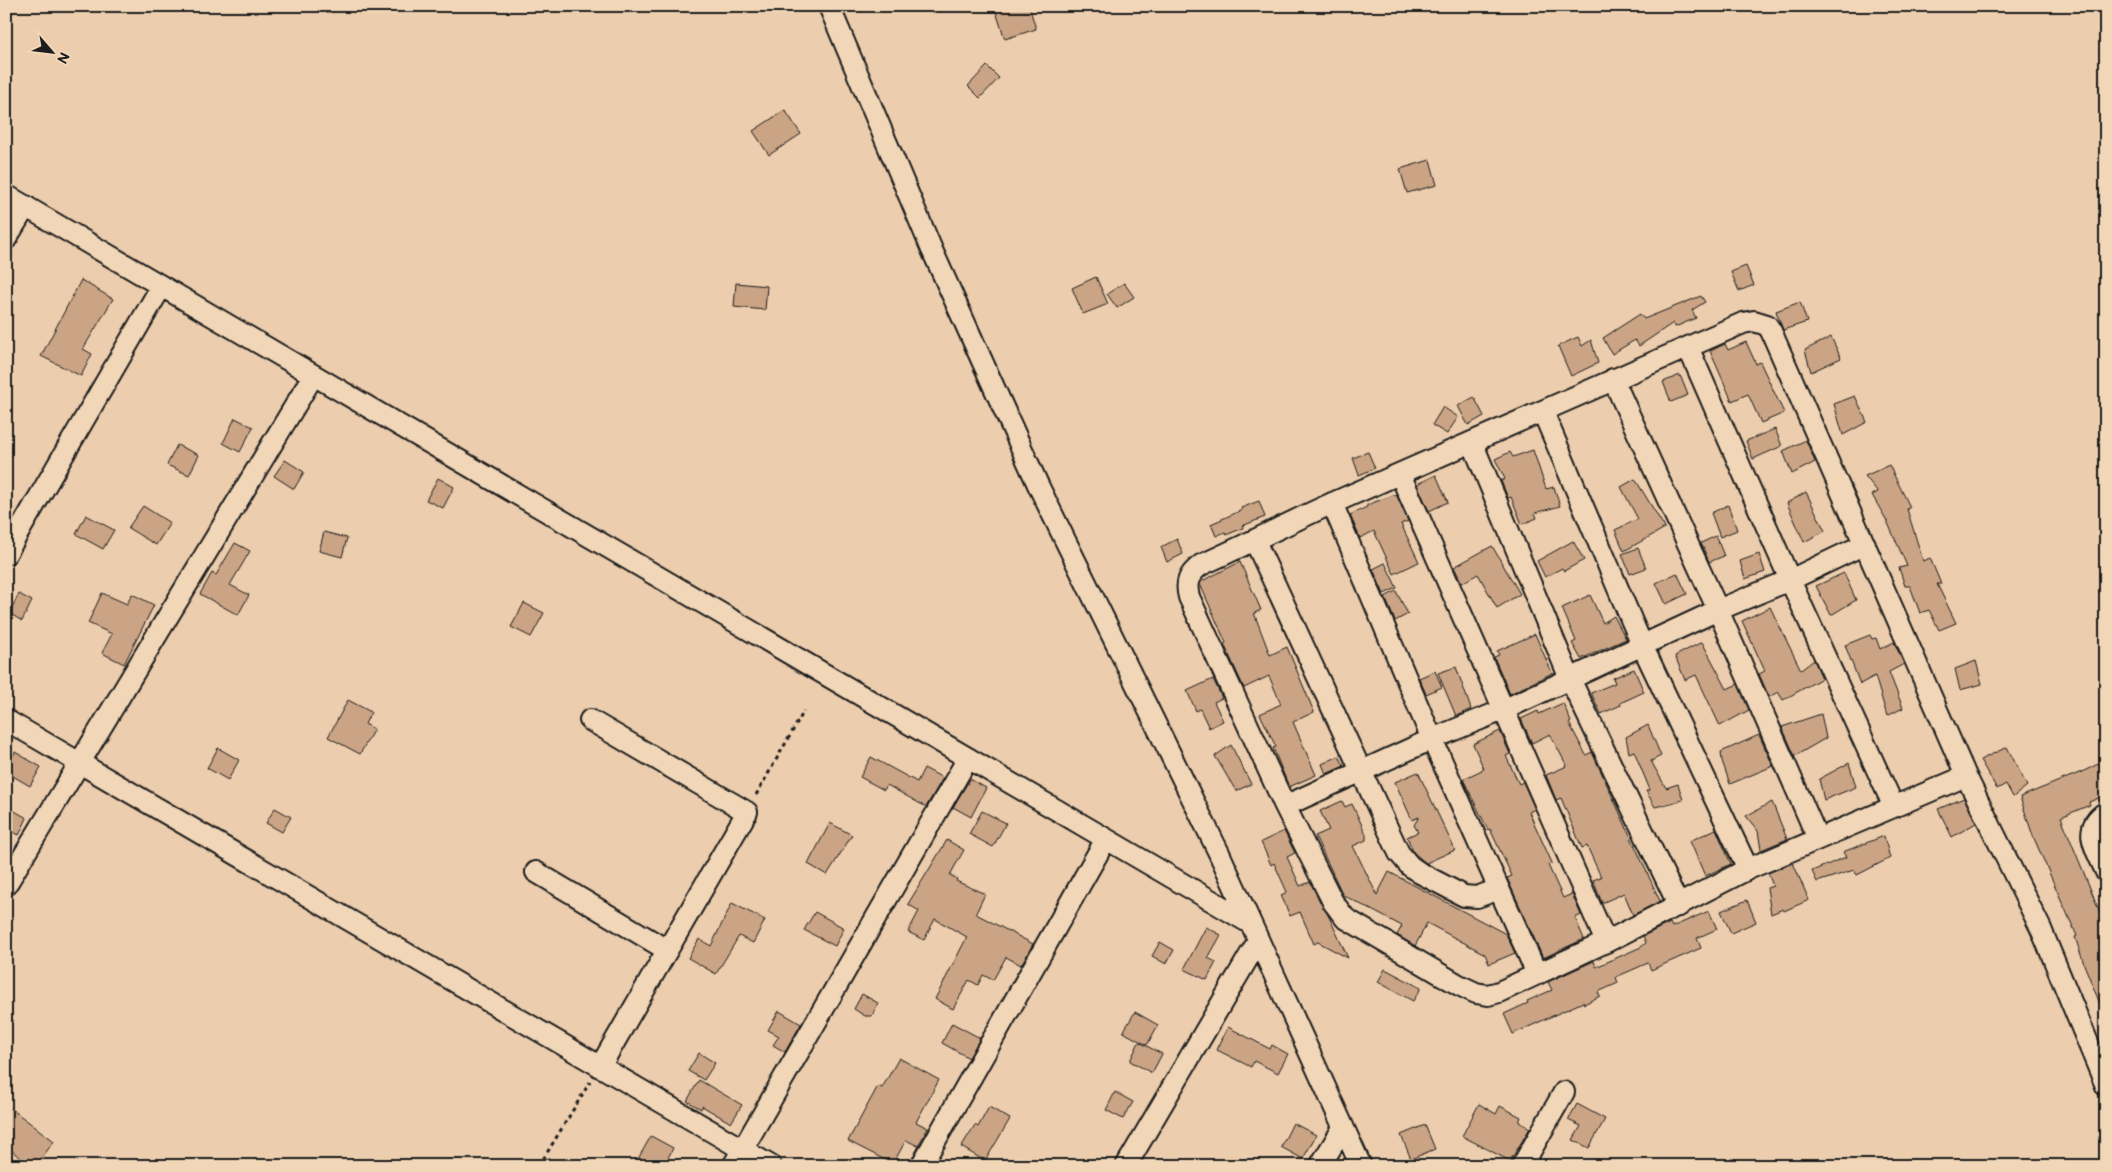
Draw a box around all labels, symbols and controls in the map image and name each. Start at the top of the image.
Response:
north arrow [28,28,78,78]
text: N [53,49,73,67]

